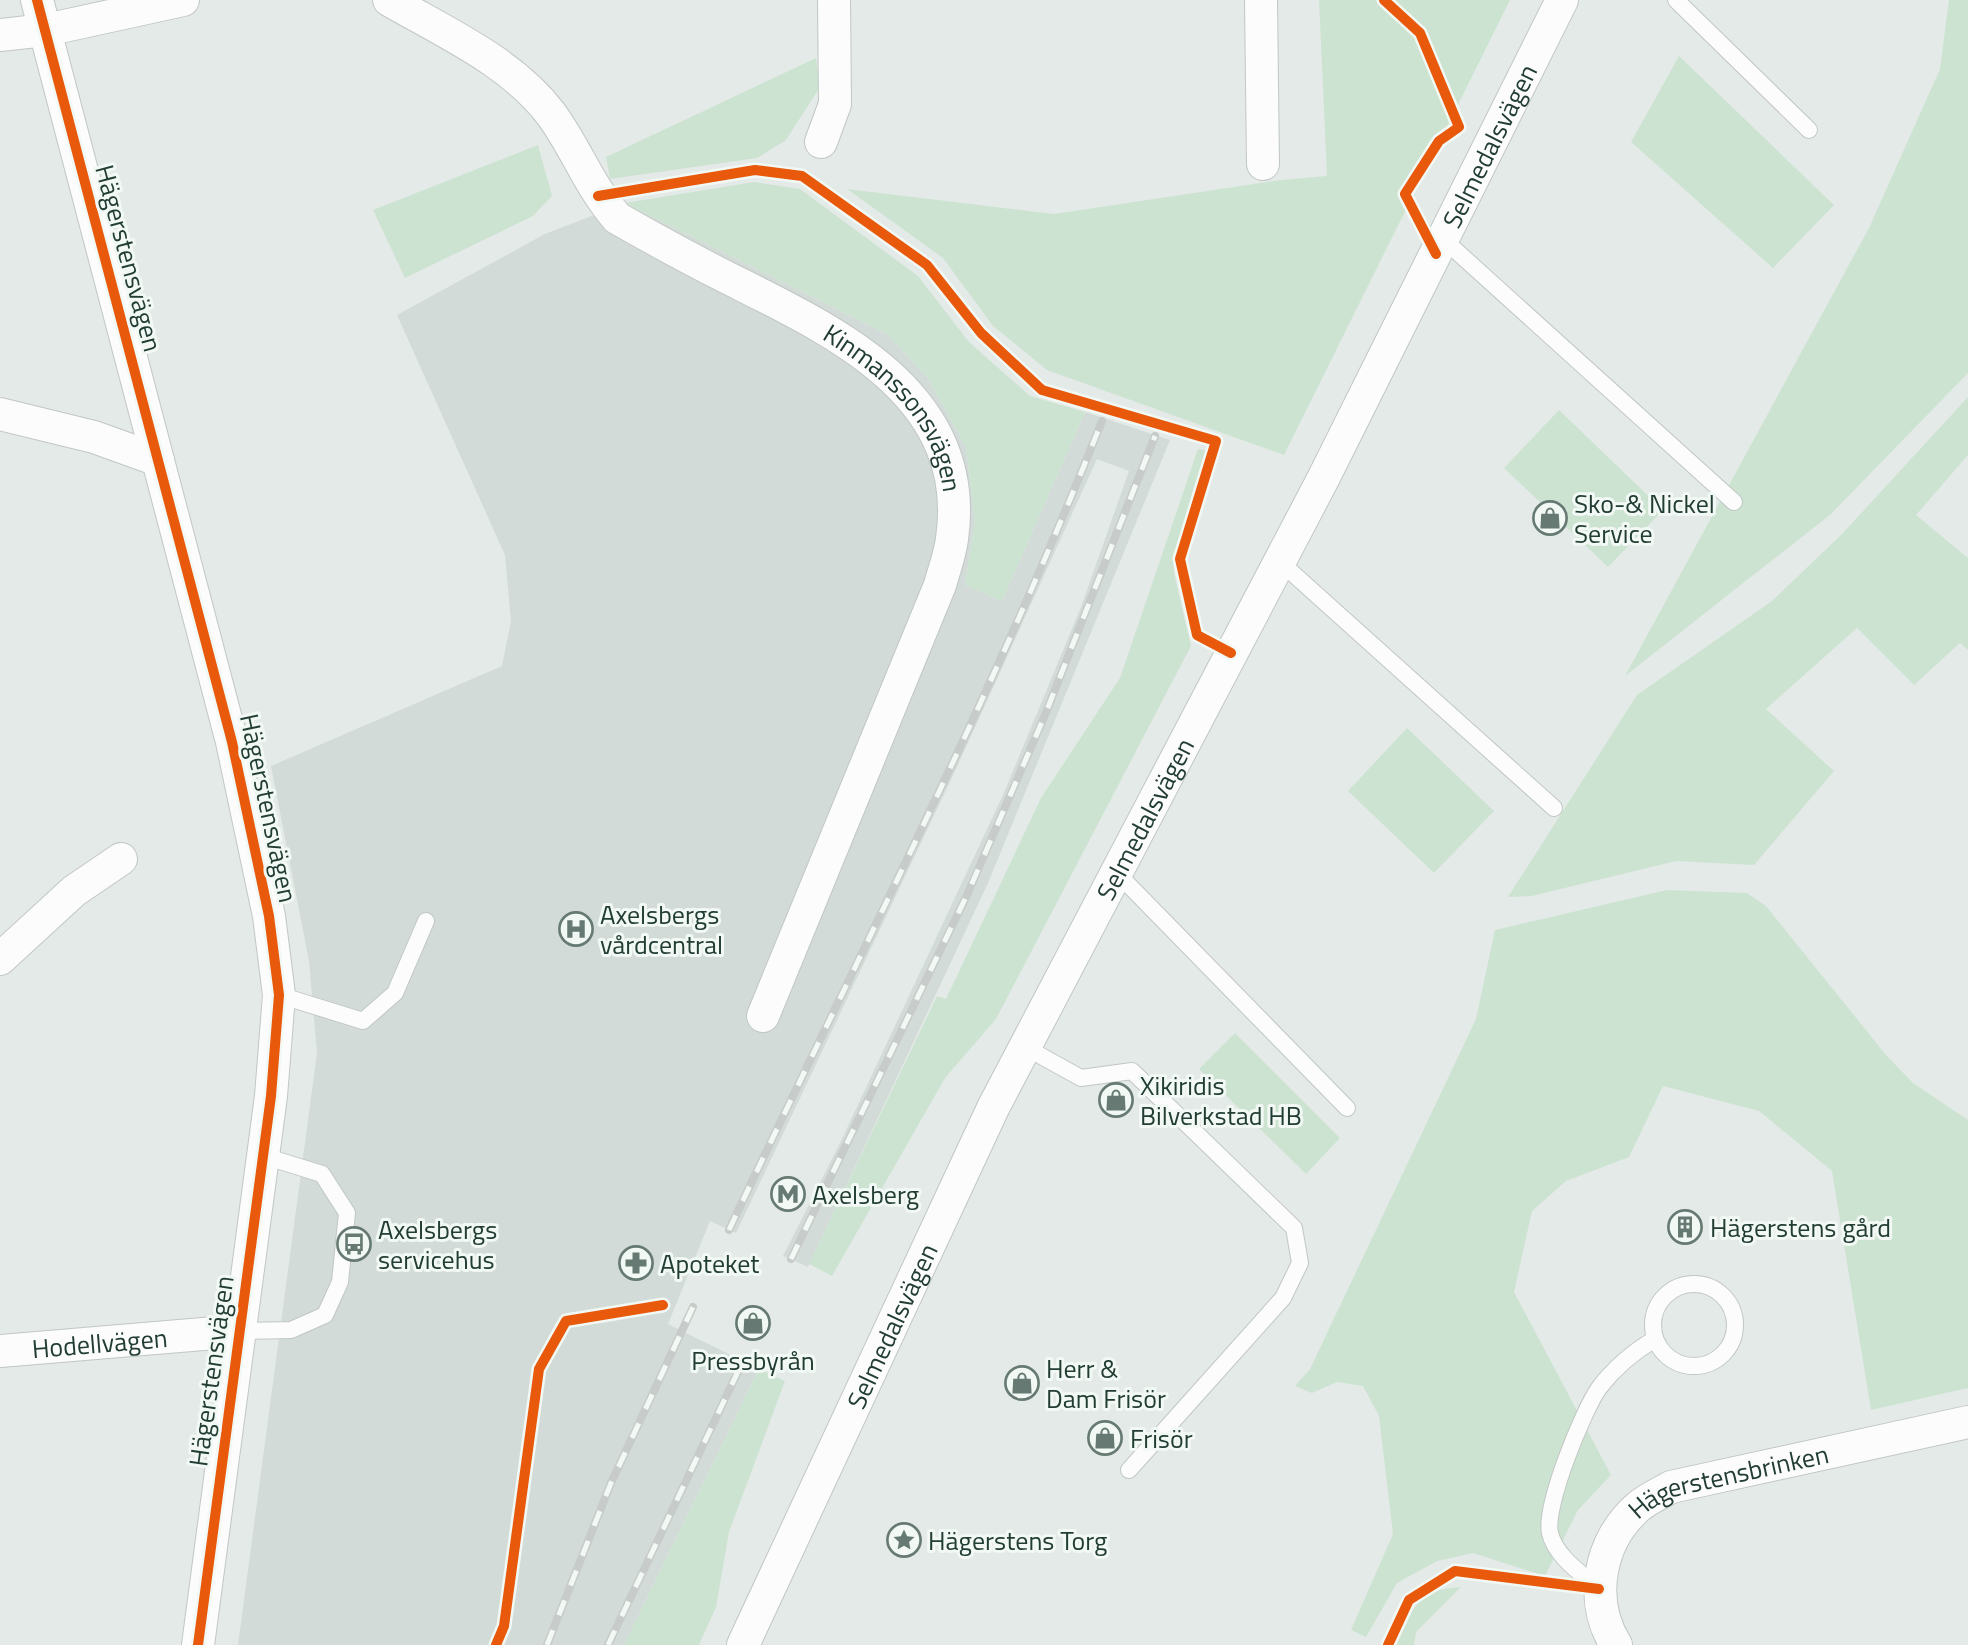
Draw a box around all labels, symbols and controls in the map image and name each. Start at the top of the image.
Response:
street label: Selmedalsvägen [1432,57,1547,234]
street label: Hägerstensvägen [85,160,173,356]
street label: Kinmanssonsvägen [816,314,972,494]
place label: Sko-& Nickel Service [1574,484,1715,553]
shop icon: Sko-& Nickel Service [1531,499,1569,537]
street label: Hägerstensvägen [230,710,308,906]
street label: Selmedalsvägen [1086,731,1204,907]
place label: Axelsbergs vårdcentral [600,895,723,964]
hospital icon: Axelsbergs vårdcentral [557,910,595,948]
place label: Xikiridis Bilverkstad HB [1140,1066,1302,1135]
shop icon: Xikiridis Bilverkstad HB [1097,1081,1135,1119]
metro station icon: Axelsberg [769,1175,807,1213]
place label: Axelsberg [812,1175,919,1214]
building icon: Hägerstens gård [1666,1208,1704,1246]
place label: Hägerstens gård [1710,1208,1891,1247]
place label: Axelsbergs servicehus [378,1210,497,1279]
bus stop icon: Axelsbergs servicehus [335,1225,373,1263]
street label: Selmedalsvägen [836,1237,947,1415]
pharmacy icon: Apoteket [617,1244,655,1282]
place label: Apoteket [660,1244,759,1283]
street label: Hägerstensvägen [178,1273,244,1469]
shop icon: Pressbyrån [734,1304,772,1342]
street label: Hodellvägen [30,1318,169,1368]
place label: Pressbyrån [691,1341,815,1380]
place label: Herr & Dam Frisör [1046,1349,1166,1418]
shop icon: Herr & Dam Frisör [1003,1364,1041,1402]
shop icon: Frisör [1086,1419,1124,1457]
place label: Frisör [1130,1419,1193,1458]
street label: Hägerstensbrinken [1619,1434,1832,1528]
place icon: Hägerstens Torg [885,1521,923,1559]
place label: Hägerstens Torg [928,1521,1107,1560]

